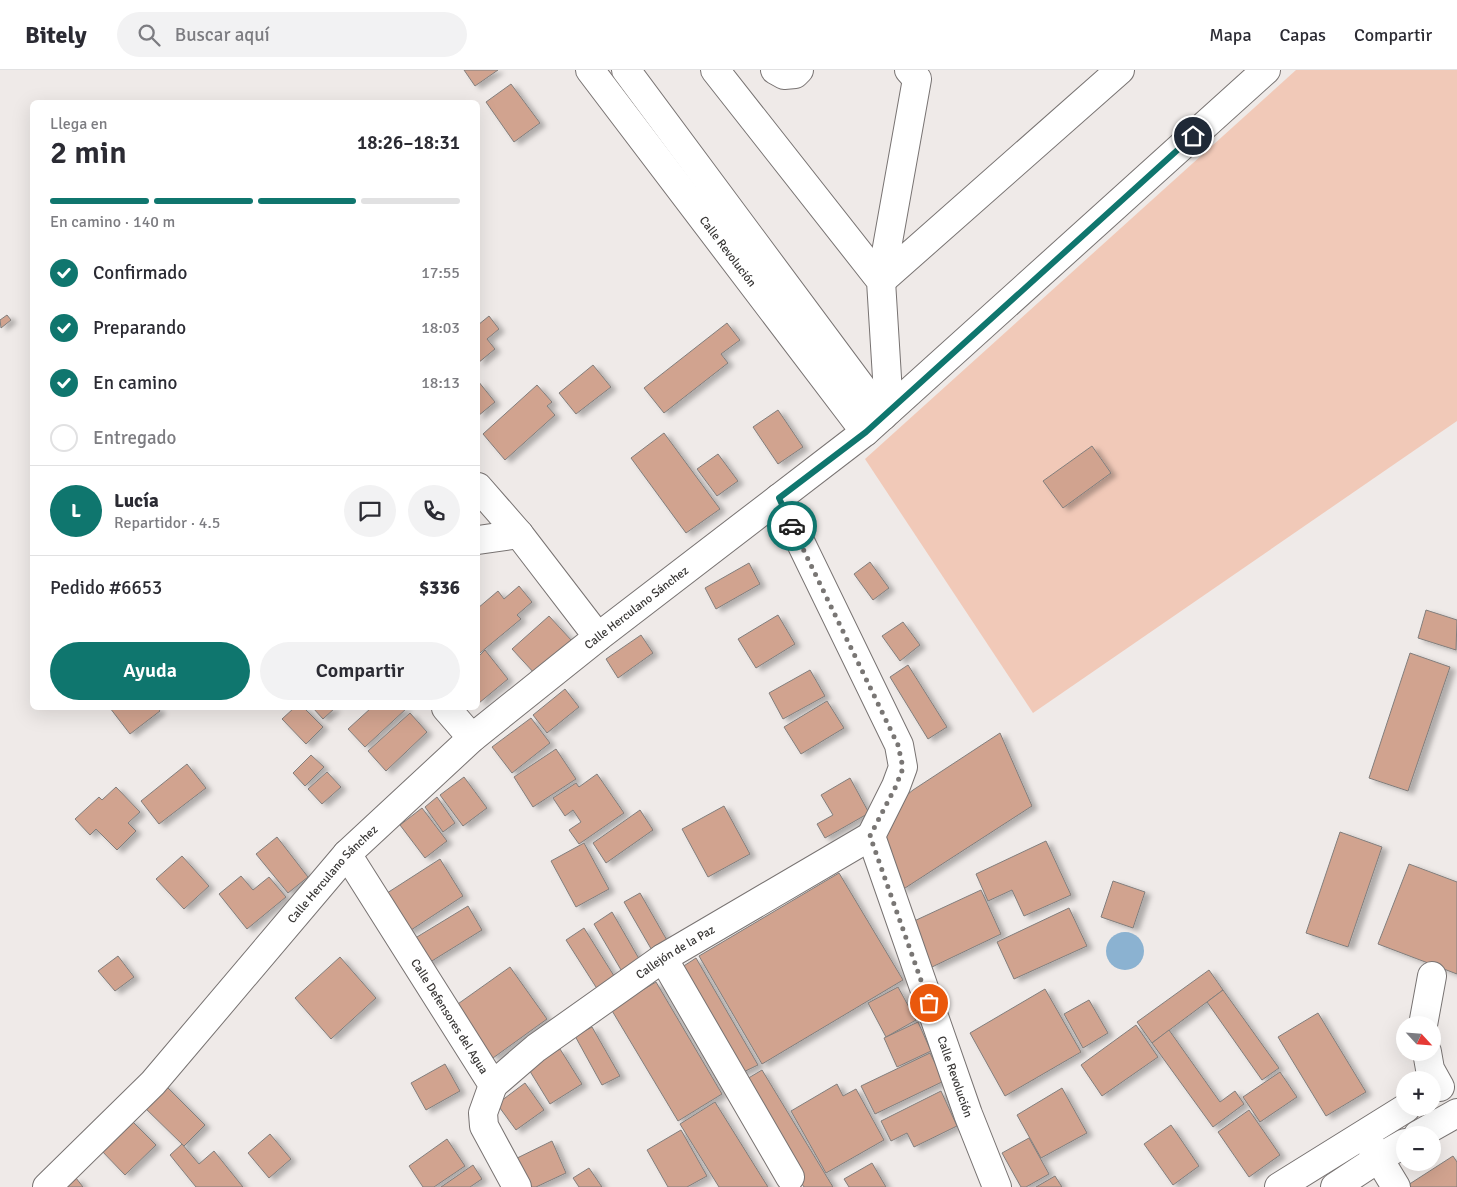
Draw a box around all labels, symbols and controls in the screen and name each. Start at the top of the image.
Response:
search box [117,12,467,57]
text: Bitely [25,20,87,50]
icon: search [135,21,163,49]
text: Buscar aquí [175,23,270,47]
text: Mapa [1209,24,1252,46]
text: Capas [1280,24,1326,46]
text: Compartir [1354,24,1432,46]
text: Llega en [50,114,108,134]
pin [1172,115,1214,157]
icon: home [1179,122,1207,150]
text: 18:26–18:31 [357,131,460,155]
text: 2 min [50,133,127,172]
text: En camino · 140 m [50,212,175,232]
street label: Calle Revolución [696,213,759,290]
icon: check [50,259,78,287]
text: Confirmado [93,261,187,285]
text: 17:55 [421,263,460,283]
icon: check [50,314,78,342]
text: Preparando [93,316,186,340]
text: 18:03 [421,318,460,338]
icon: check [50,369,78,397]
text: En camino [93,371,177,395]
text: 18:13 [421,373,460,393]
text: Entregado [93,426,176,450]
button: chat [344,485,396,537]
button: phone [408,485,460,537]
text: Lucía [114,489,159,513]
text: L [71,499,81,523]
courier [767,501,817,551]
icon: car [778,512,806,540]
text: Repartidor · 4.5 [114,513,220,533]
street label: Calle Herculano Sánchez [582,563,692,653]
text: Pedido #6653 [50,576,162,600]
text: $336 [419,576,460,600]
button: Ayuda [50,642,250,700]
button: Compartir [260,642,460,700]
street label: Calle Herculano Sánchez [285,822,381,927]
street label: Callejón de la Paz [633,922,718,983]
street label: Calle Defensores del Agua [407,956,491,1077]
pin [908,982,950,1024]
icon: bag [915,989,943,1017]
north arrow [1396,1016,1441,1061]
map controls [1396,1016,1441,1171]
street label: Calle Revolución [933,1034,976,1119]
button: + [1396,1071,1441,1116]
button: − [1396,1126,1441,1171]

